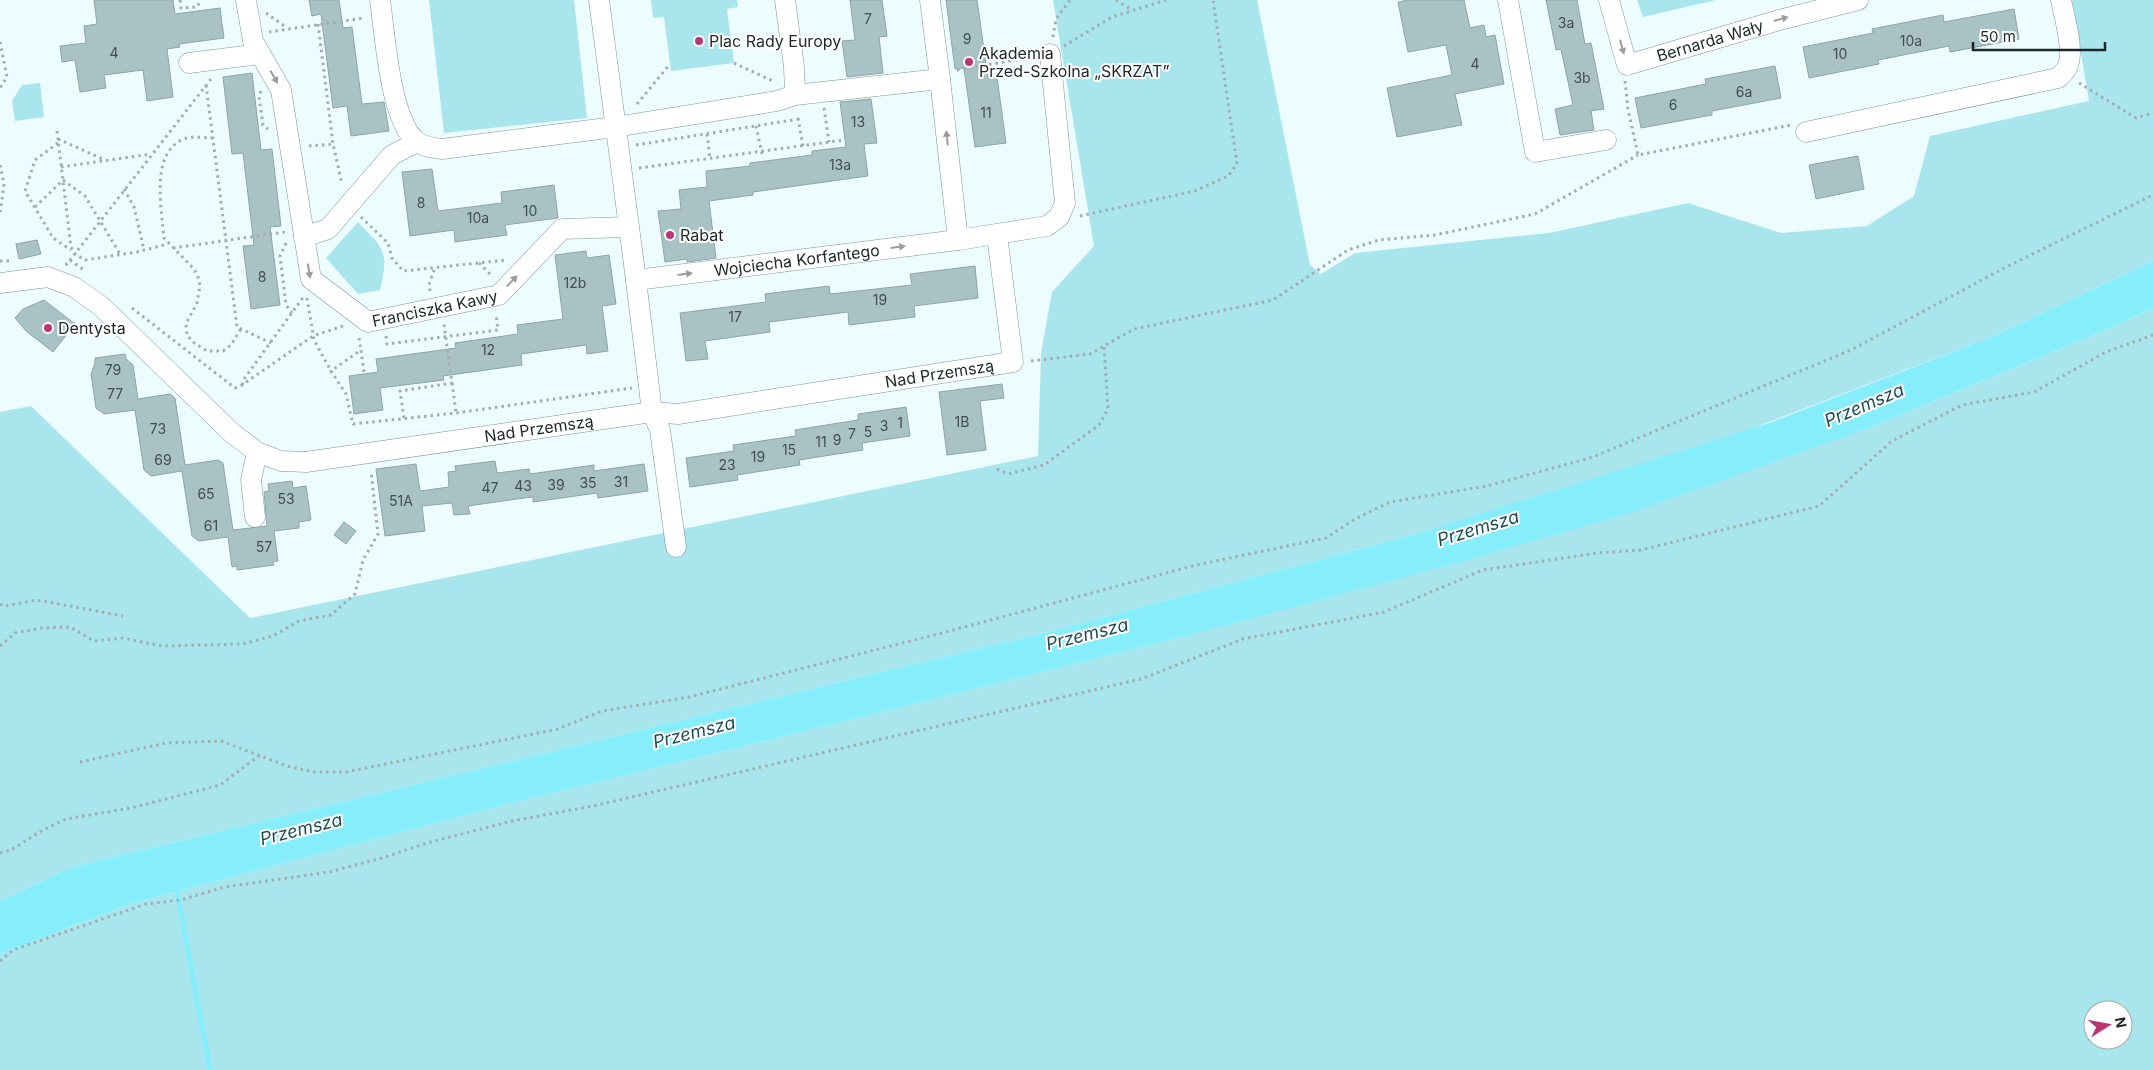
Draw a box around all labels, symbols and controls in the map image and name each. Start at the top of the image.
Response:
house number: 7 [864,10,872,27]
house number: 3a [1558,14,1574,31]
street label: Bernarda Wały [1654,15,1766,66]
one-way arrow [1774,15,1789,23]
scale bar [1973,20,2106,52]
text: 50 m [1980,27,2016,46]
house number: 9 [963,30,971,47]
place label: Plac Rady Europy [709,31,841,51]
house number: 10a [1900,32,1922,49]
marker: Plac Rady Europy [693,35,705,47]
one-way arrow [1618,40,1626,55]
place label: Akademia Przed-Szkolna „SKRZAT” [979,43,1169,81]
house number: 4 [109,44,119,61]
house number: 10 [1833,45,1847,62]
house number: 4 [1470,55,1480,72]
marker: Akademia Przed-Szkolna „SKRZAT” [963,56,975,68]
house number: 3b [1573,69,1591,86]
one-way arrow [270,70,278,85]
house number: 6a [1736,83,1752,100]
house number: 6 [1669,96,1677,113]
house number: 11 [980,104,992,121]
house number: 13 [851,113,865,130]
one-way arrow [943,130,951,146]
house number: 13a [829,156,851,173]
house number: 8 [417,194,425,211]
house number: 10 [523,202,537,219]
house number: 10a [467,209,489,226]
place label: Rabat [680,225,723,245]
marker: Rabat [664,229,676,241]
street label: Wojciecha Korfantego [713,240,881,280]
one-way arrow [890,243,906,251]
one-way arrow [306,263,314,279]
house number: 8 [258,268,266,285]
one-way arrow [677,270,693,278]
house number: 12b [564,274,586,291]
one-way arrow [506,276,518,288]
street label: Franciszka Kawy [370,286,499,331]
house number: 19 [873,291,887,308]
house number: 17 [728,308,742,325]
place label: Dentysta [58,318,126,338]
marker: Dentysta [42,322,54,334]
house number: 12 [481,341,495,358]
street label: Nad Przemszą [884,355,995,392]
house number: 79 [105,361,121,378]
water label: Przemsza [1821,379,1907,431]
house number: 77 [107,385,123,402]
street label: Nad Przemszą [483,411,595,446]
house number: 1B [955,413,969,430]
house number: 1 [897,414,903,431]
house number: 3 [880,417,888,434]
house number: 73 [150,420,166,437]
house number: 5 [864,423,872,440]
house number: 7 [848,425,856,442]
house number: 9 [833,431,841,448]
house number: 11 [815,433,827,450]
house number: 15 [782,441,796,458]
house number: 19 [751,448,765,465]
house number: 69 [154,451,172,468]
house number: 23 [718,456,736,473]
house number: 31 [614,473,628,490]
house number: 35 [579,474,597,491]
house number: 39 [547,476,565,493]
house number: 43 [514,477,532,494]
house number: 47 [482,479,499,496]
house number: 65 [197,485,215,502]
house number: 53 [277,490,295,507]
house number: 51A [389,492,413,509]
water label: Przemsza [1435,506,1521,550]
house number: 61 [204,517,218,534]
house number: 57 [256,538,272,555]
water label: Przemsza [1044,614,1130,654]
water label: Przemsza [651,712,737,752]
water label: Przemsza [258,809,344,849]
north arrow [2083,1000,2133,1050]
text: N [2112,1016,2131,1029]

